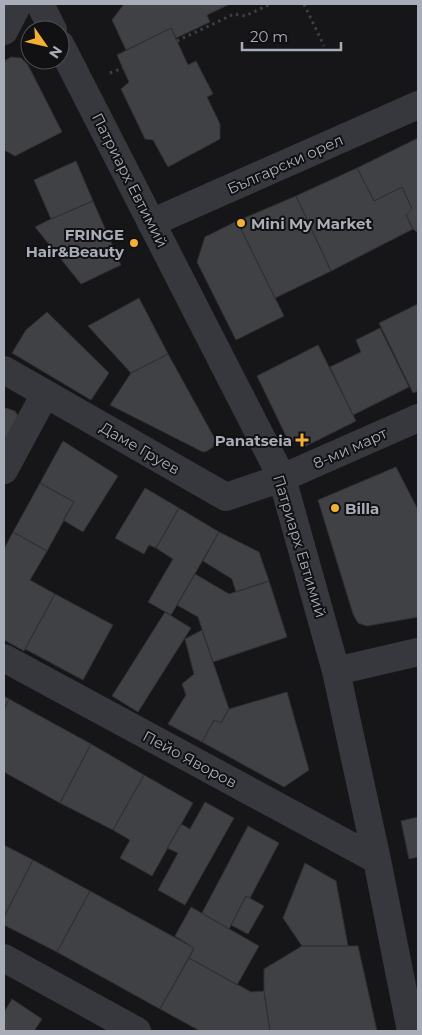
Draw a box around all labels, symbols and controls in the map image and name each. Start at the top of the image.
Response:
north arrow [20,20,70,70]
scale bar [242,20,341,52]
text: 20 m [250,27,288,46]
text: N [45,43,66,62]
street label: Патриарх Евтимий [88,110,172,250]
street label: Български орел [224,130,346,198]
place label: Mini My Market [251,214,372,233]
marker: Mini My Market [235,217,247,229]
place label: FRINGE Hair&Beauty [26,225,125,261]
marker: FRINGE Hair&Beauty [128,237,140,249]
street label: Даме Груев [97,417,183,479]
street label: 8-ми март [310,423,391,473]
place label: Panatseia [215,431,292,450]
marker: Panatseia [296,434,308,446]
street label: Патриарх Евтимий [269,472,331,620]
place label: Billa [345,499,379,518]
marker: Billa [329,502,341,514]
street label: Пейо Яворов [140,726,240,792]

